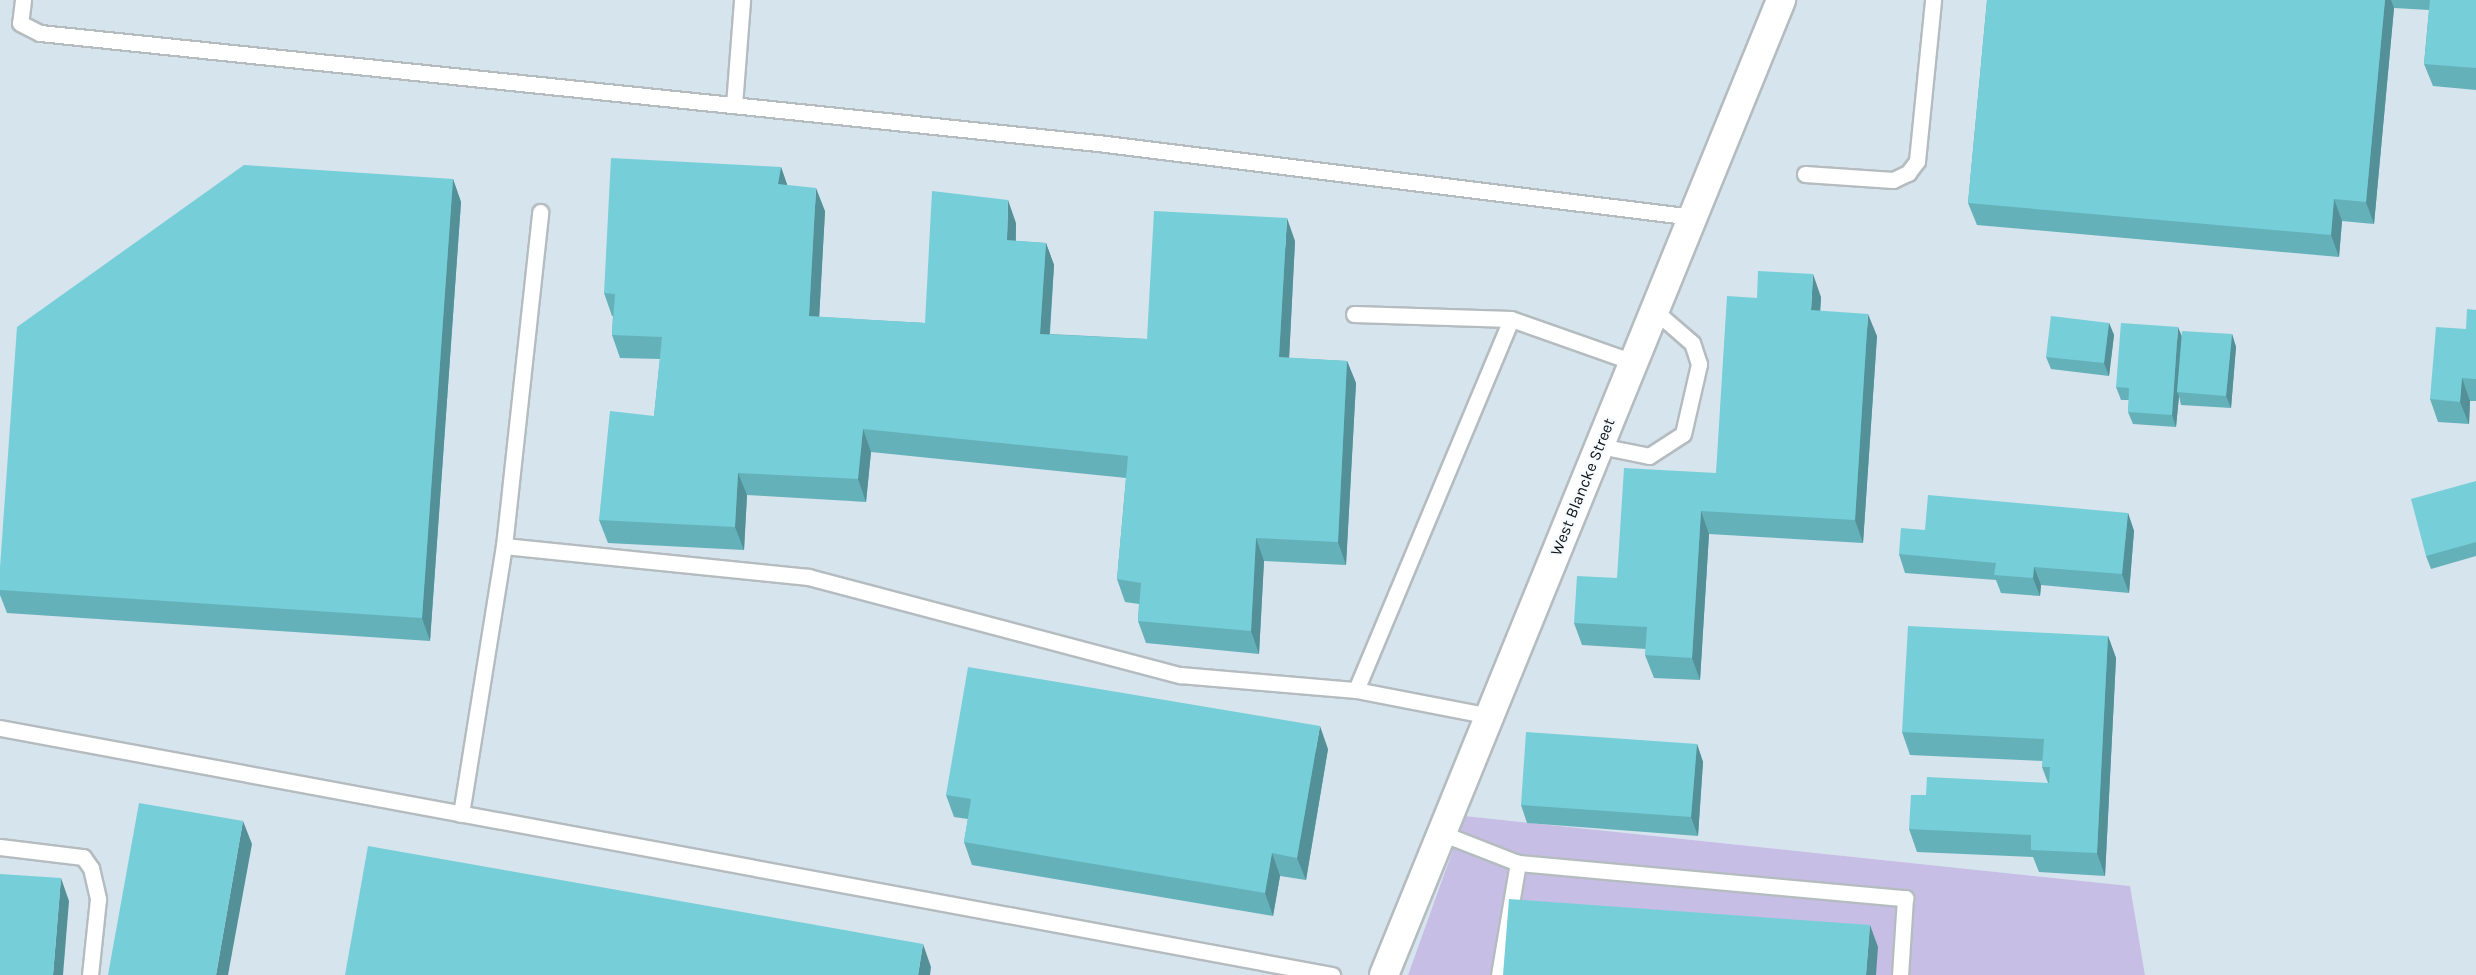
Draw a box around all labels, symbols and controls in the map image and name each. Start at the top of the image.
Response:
street label: West Blancke Street [1547,416,1619,558]

